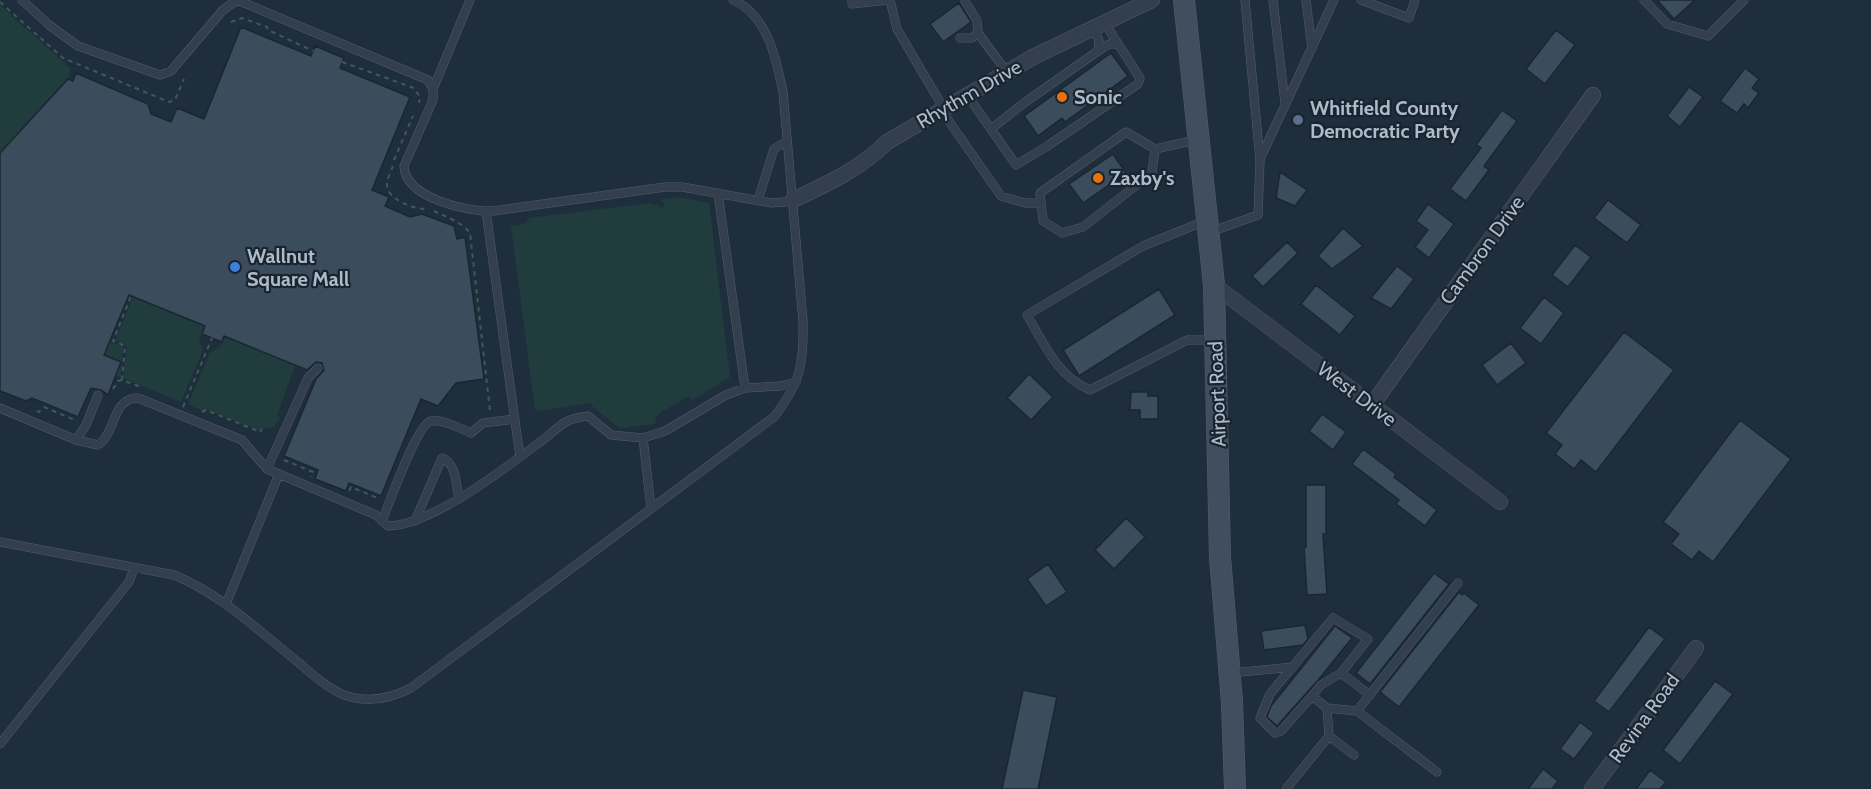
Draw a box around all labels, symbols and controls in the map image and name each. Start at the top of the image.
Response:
street label: Rhythm Drive [912,54,1026,134]
place label: Sonic [1074,85,1122,109]
marker: Sonic [1055,90,1069,104]
place label: Whitfield County Democratic Party [1310,96,1460,143]
marker: Whitfield County Democratic Party [1291,113,1305,127]
place label: Zaxby's [1110,166,1174,190]
marker: Zaxby's [1091,171,1105,185]
street label: Cambron Drive [1435,191,1529,309]
place label: Wallnut Square Mall [247,244,349,291]
marker: Wallnut Square Mall [228,260,242,274]
street label: Airport Road [1203,341,1231,447]
street label: West Drive [1313,357,1401,431]
street label: Revina Road [1604,669,1684,767]

